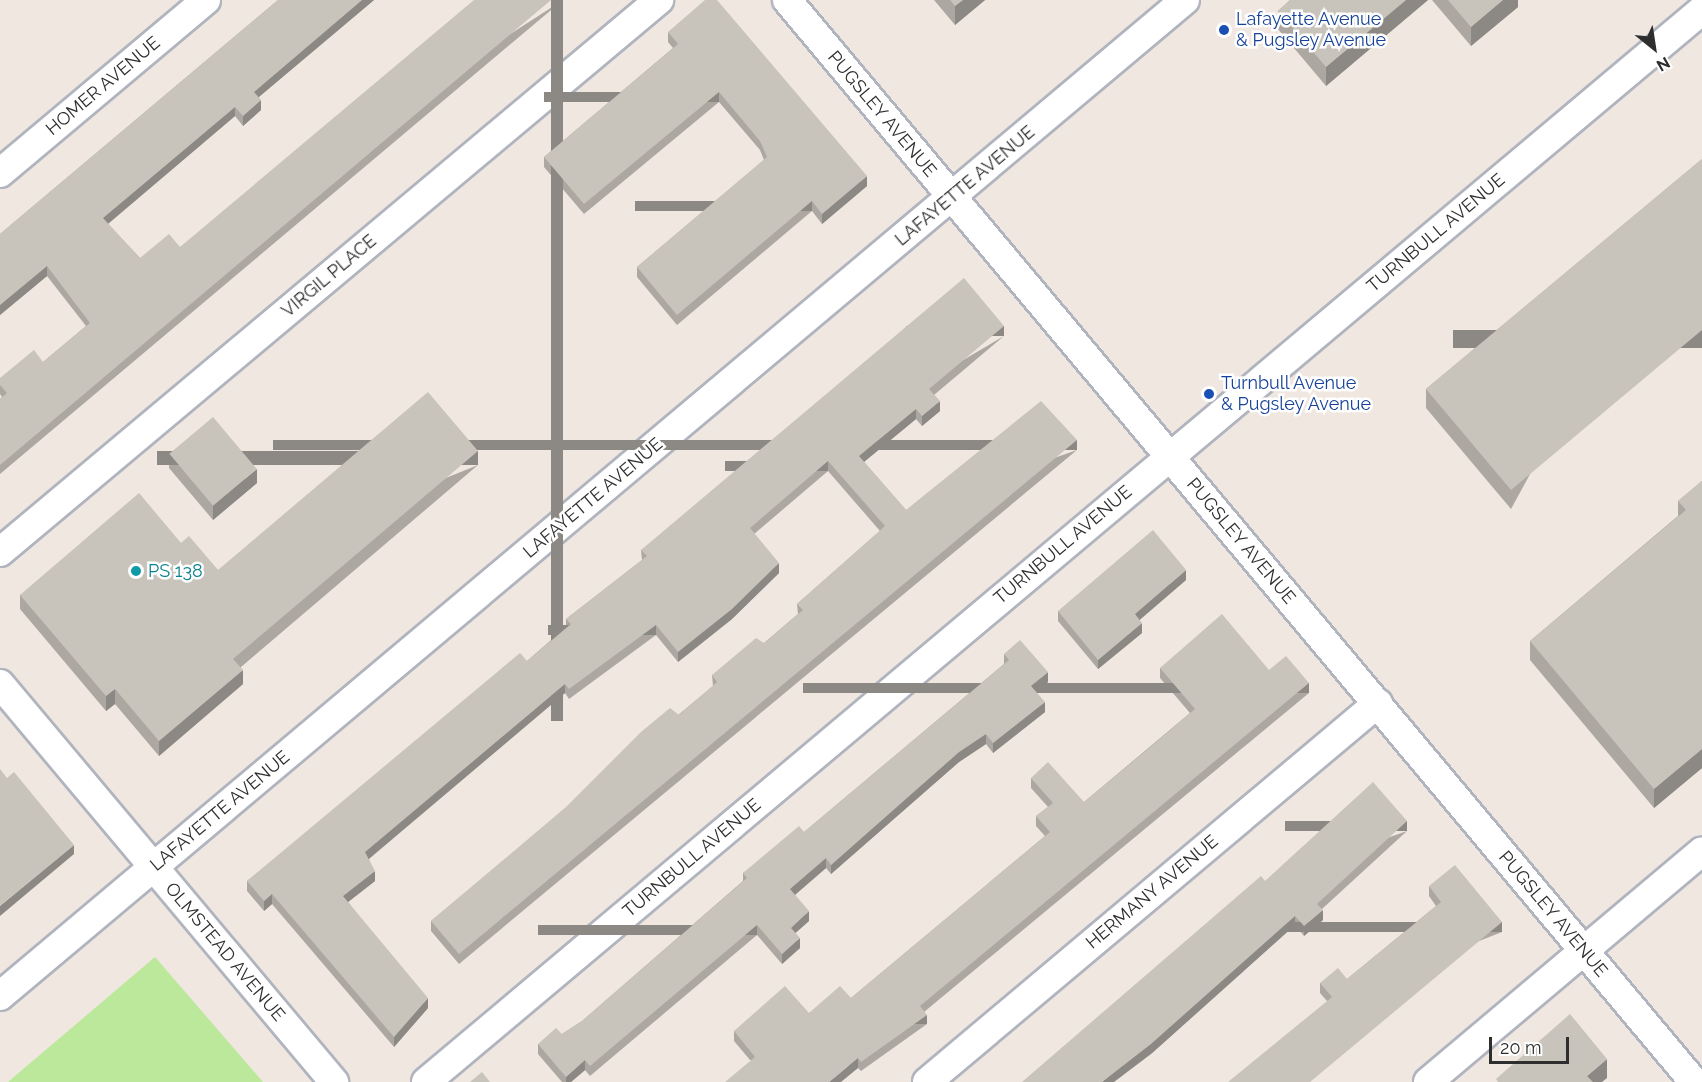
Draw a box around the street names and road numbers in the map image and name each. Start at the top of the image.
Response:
street label: HOMER AVENUE [41,32,165,140]
street label: PUGSLEY AVENUE [823,46,941,182]
street label: LAFAYETTE AVENUE [891,121,1039,251]
street label: TURNBULL AVENUE [1362,169,1510,297]
street label: VIRGIL PLACE [277,230,381,322]
street label: LAFAYETTE AVENUE [519,433,667,563]
street label: PUGSLEY AVENUE [1182,473,1300,609]
street label: TURNBULL AVENUE [989,481,1137,609]
street label: LAFAYETTE AVENUE [146,746,294,876]
street label: TURNBULL AVENUE [618,794,766,922]
street label: HERMANY AVENUE [1081,830,1223,954]
street label: PUGSLEY AVENUE [1494,846,1612,982]
street label: OLMSTEAD AVENUE [160,878,290,1026]

